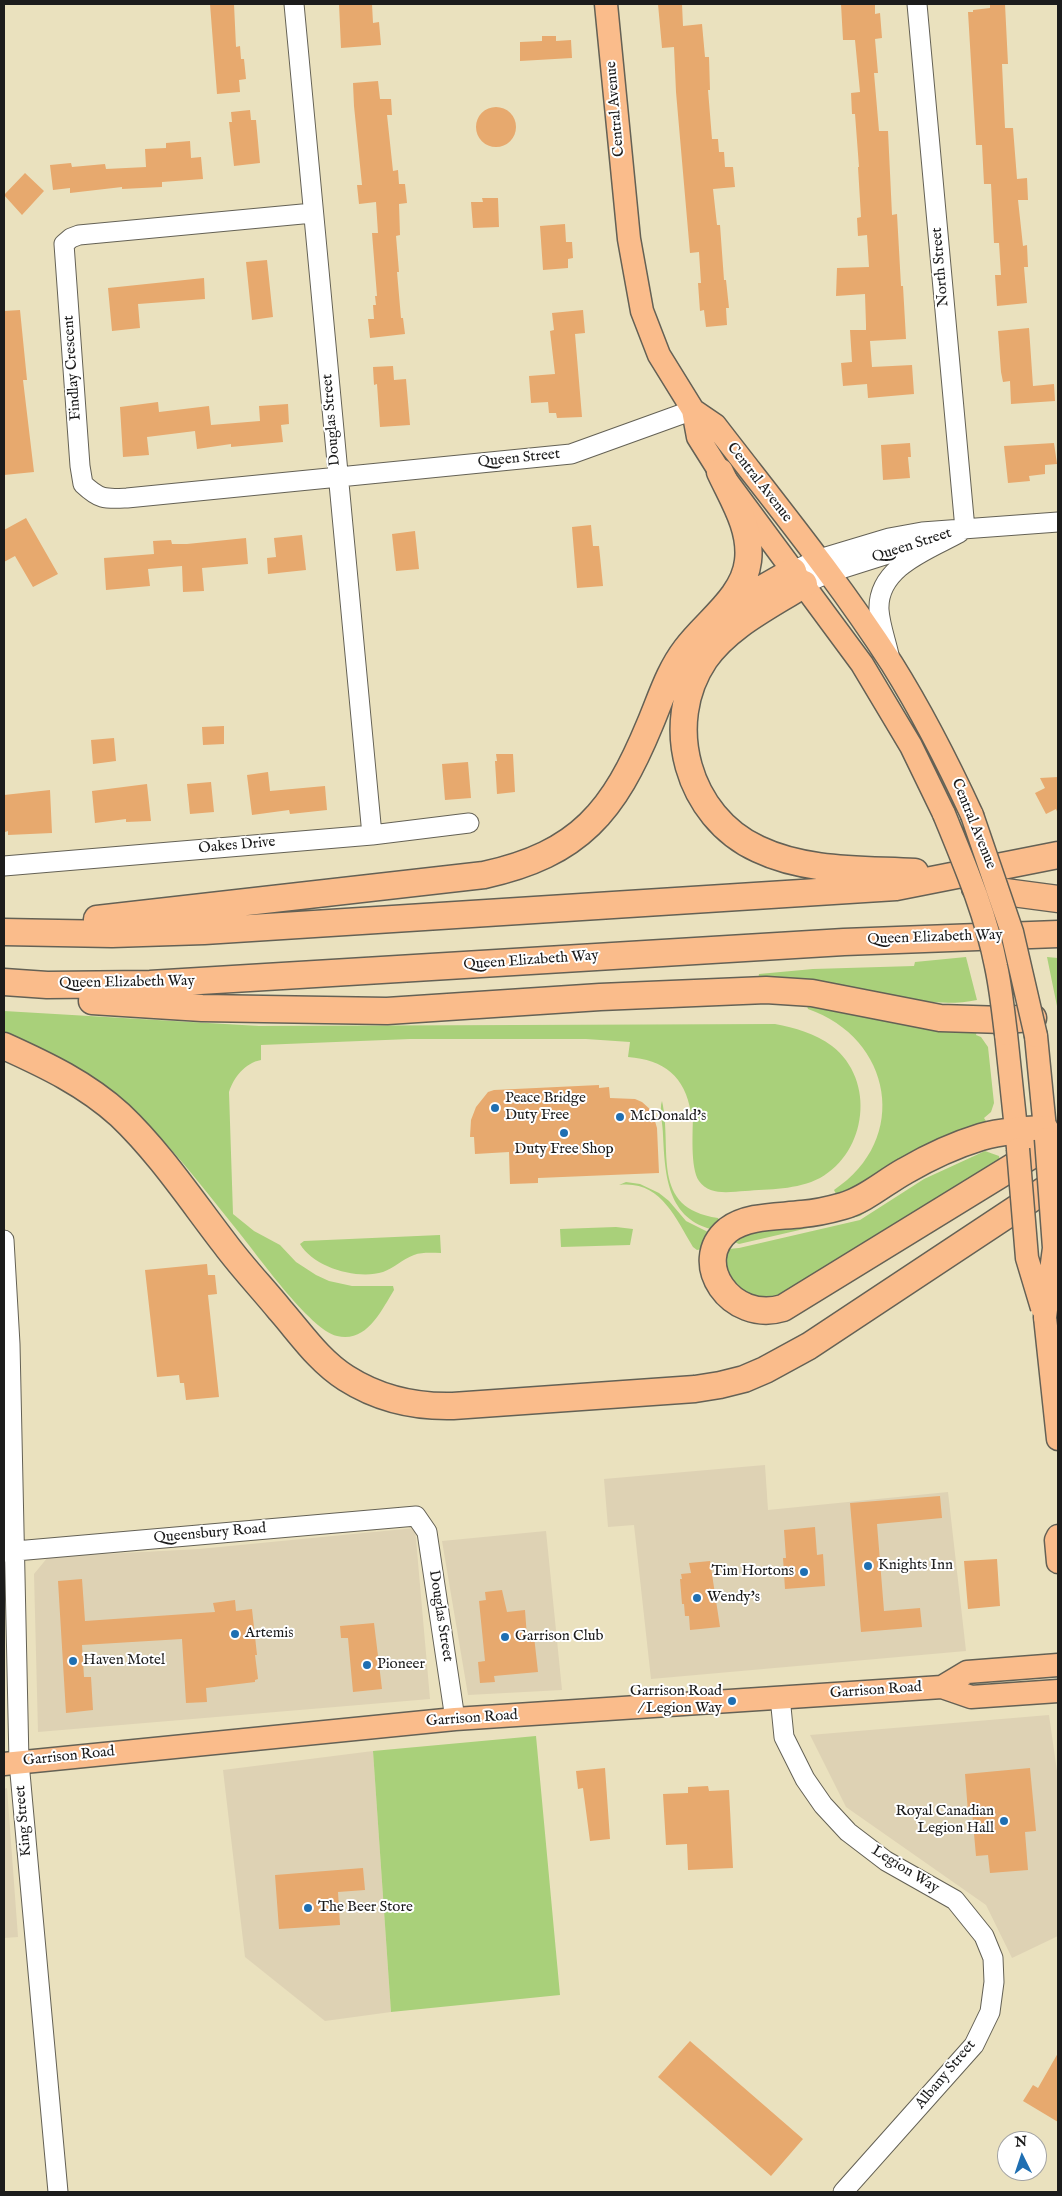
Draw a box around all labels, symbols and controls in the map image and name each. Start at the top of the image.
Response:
street label: Central Avenue [603,60,629,158]
street label: North Street [929,226,953,308]
street label: Findlay Crescent [60,315,86,421]
street label: Douglas Street [319,373,345,467]
street label: Central Avenue [722,440,796,526]
street label: Queen Street [477,446,561,472]
street label: Queen Street [870,525,954,567]
street label: Central Avenue [947,776,999,872]
street label: Oakes Drive [198,834,276,858]
street label: Queen Elizabeth Way [867,927,1003,949]
street label: Queen Elizabeth Way [463,947,599,975]
street label: Queen Elizabeth Way [59,973,195,993]
place label: Peace Bridge Duty Free [505,1090,586,1125]
marker: Peace Bridge Duty Free [489,1102,501,1114]
place label: McDonald's [630,1108,706,1126]
marker: McDonald's [614,1111,626,1123]
marker: Duty Free Shop [558,1127,570,1139]
place label: Duty Free Shop [514,1141,614,1159]
street label: Queensbury Road [153,1520,267,1548]
place label: Knights Inn [878,1557,953,1575]
marker: Knights Inn [862,1560,874,1572]
place label: Tim Hortons [712,1563,794,1581]
marker: Tim Hortons [798,1566,810,1578]
street label: Douglas Street [424,1569,456,1663]
place label: Wendy's [707,1589,760,1607]
marker: Wendy's [691,1592,703,1604]
place label: Artemis [245,1625,294,1643]
marker: Artemis [229,1628,241,1640]
place label: Garrison Club [515,1628,604,1646]
marker: Garrison Club [499,1631,511,1643]
place label: Haven Motel [83,1652,165,1670]
marker: Haven Motel [67,1655,79,1667]
place label: Pioneer [377,1656,425,1674]
marker: Pioneer [361,1659,373,1671]
street label: Garrison Road [830,1679,922,1703]
place label: Garrison Road / Legion Way [630,1683,722,1718]
marker: Garrison Road / Legion Way [726,1695,738,1707]
street label: Garrison Road [426,1707,518,1731]
street label: Garrison Road [22,1743,116,1771]
street label: King Street [12,1785,36,1857]
place label: Royal Canadian Legion Hall [895,1803,994,1838]
marker: Royal Canadian Legion Hall [998,1815,1010,1827]
street label: Legion Way [868,1842,942,1898]
place label: The Beer Store [318,1899,413,1917]
marker: The Beer Store [302,1902,314,1914]
street label: Albany Street [912,2037,980,2113]
north arrow [997,2131,1047,2181]
text: N [1014,2133,1028,2151]

